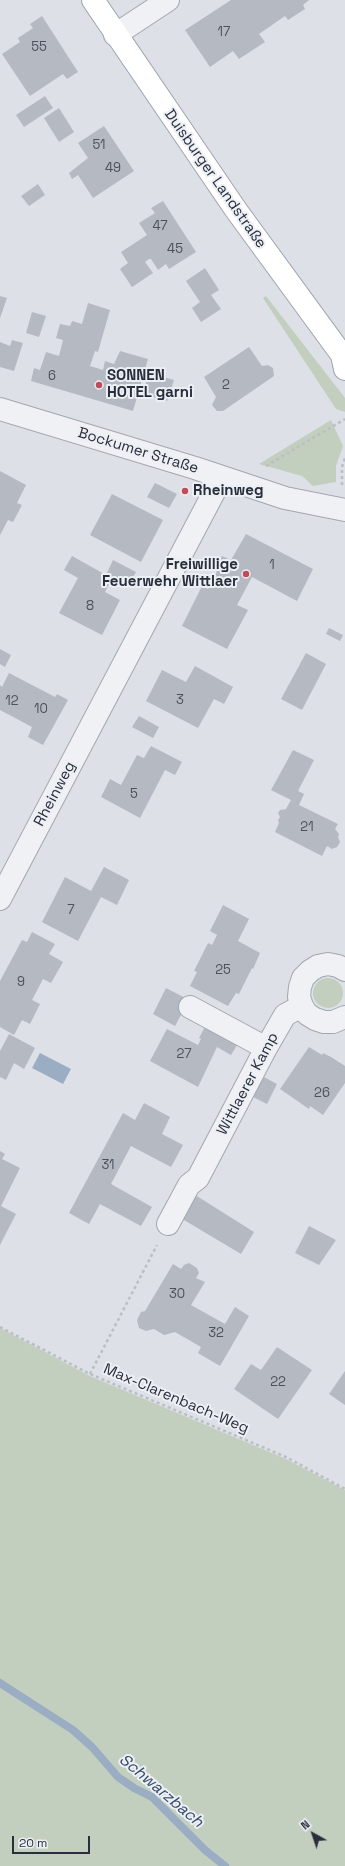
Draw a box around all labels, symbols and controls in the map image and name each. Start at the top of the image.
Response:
house number: 17 [218,24,230,40]
house number: 55 [31,39,47,55]
street label: Duisburger Landstraße [160,106,270,252]
house number: 51 [92,137,106,153]
house number: 49 [105,160,121,176]
house number: 47 [152,218,168,234]
house number: 45 [167,241,183,257]
place label: SONNEN HOTEL garni [107,367,193,402]
house number: 6 [48,368,56,384]
house number: 2 [222,377,230,393]
marker: SONNEN HOTEL garni [94,380,104,390]
street label: Bockumer Straße [76,424,200,478]
place label: Rheinweg [193,482,264,500]
marker: Rheinweg [180,486,190,496]
place label: Freiwillige Feuerwehr Wittlaer [102,556,238,591]
house number: 1 [269,557,275,573]
marker: Freiwillige Feuerwehr Wittlaer [241,569,251,579]
house number: 8 [86,598,94,614]
house number: 3 [176,692,184,708]
house number: 12 [5,693,19,709]
house number: 10 [34,701,48,717]
street label: Rheinweg [30,759,80,829]
house number: 5 [130,786,138,802]
house number: 21 [300,819,314,835]
house number: 7 [67,902,75,918]
house number: 25 [215,962,231,978]
house number: 9 [17,974,25,990]
street label: Wittlaerer Kamp [213,1030,283,1138]
house number: 27 [176,1046,192,1062]
house number: 26 [314,1085,330,1101]
house number: 31 [101,1157,115,1173]
house number: 30 [169,1286,185,1302]
house number: 32 [208,1325,224,1341]
street label: Max-Clarenbach-Weg [101,1360,251,1438]
house number: 22 [270,1374,286,1390]
water label: Schwarzbach [115,1750,207,1832]
north arrow [293,1814,333,1854]
text: N [298,1817,313,1833]
scale bar [14,1828,92,1854]
text: 20 m [19,1835,47,1851]

